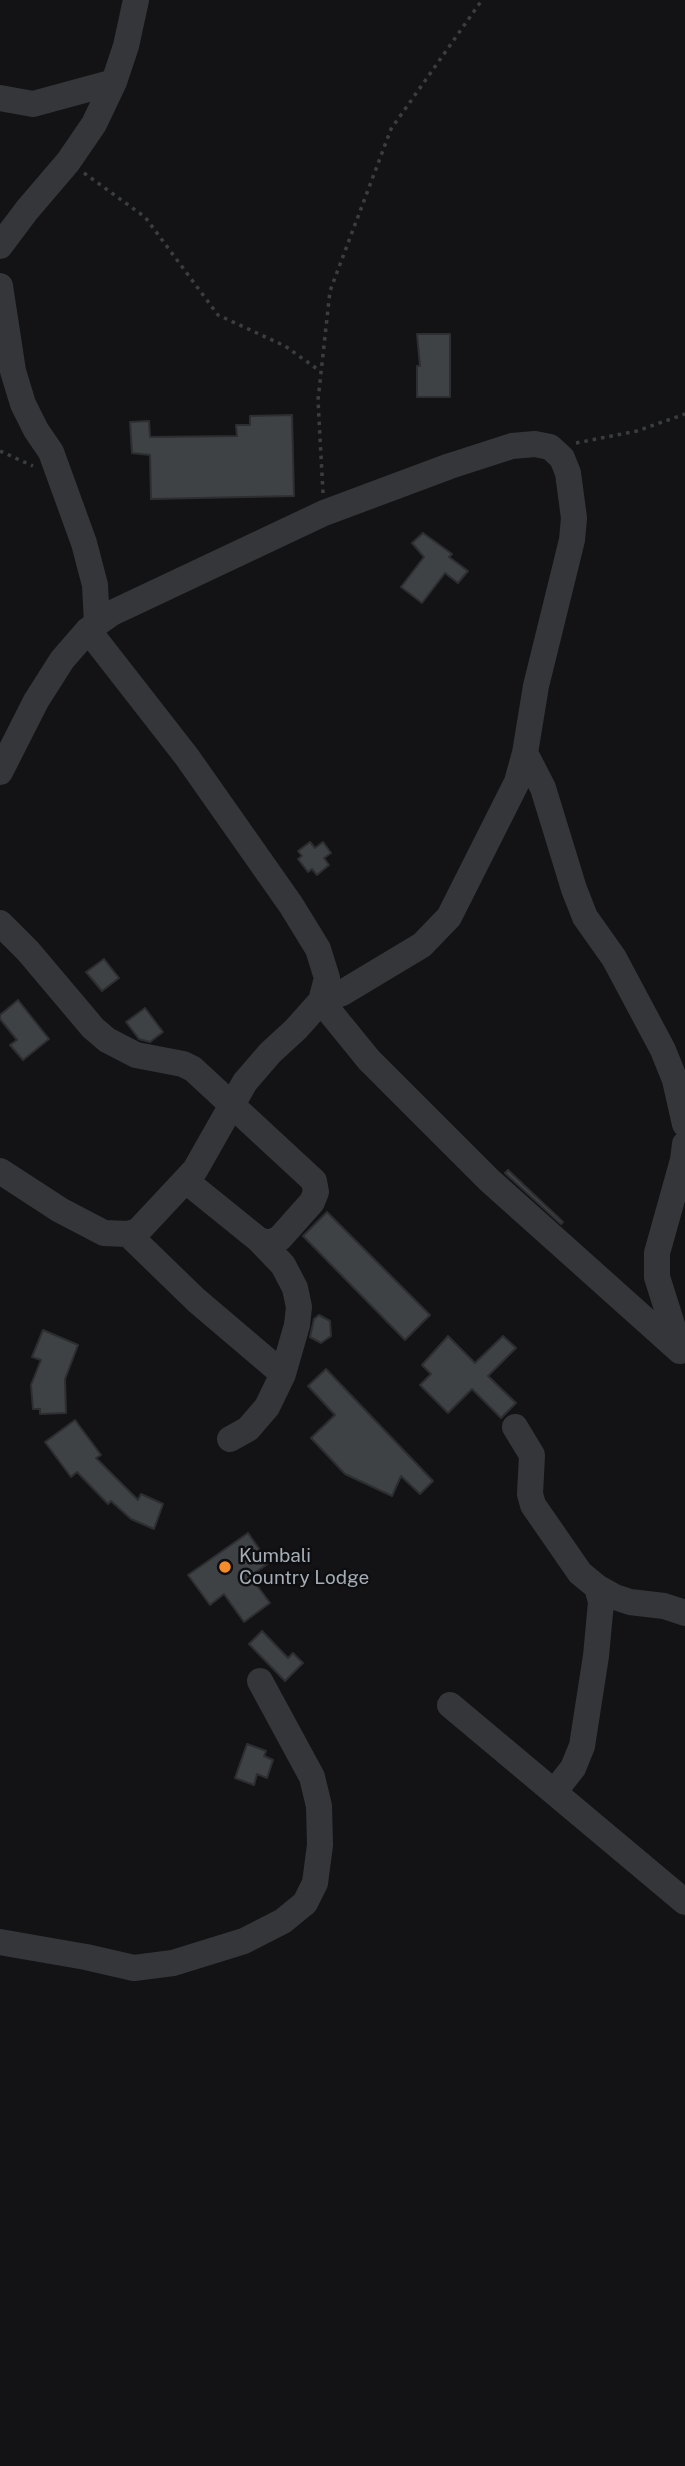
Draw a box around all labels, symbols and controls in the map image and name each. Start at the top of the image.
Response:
place label: Kumbali Country Lodge [239,1545,369,1589]
marker: Kumbali Country Lodge [217,1559,233,1575]

